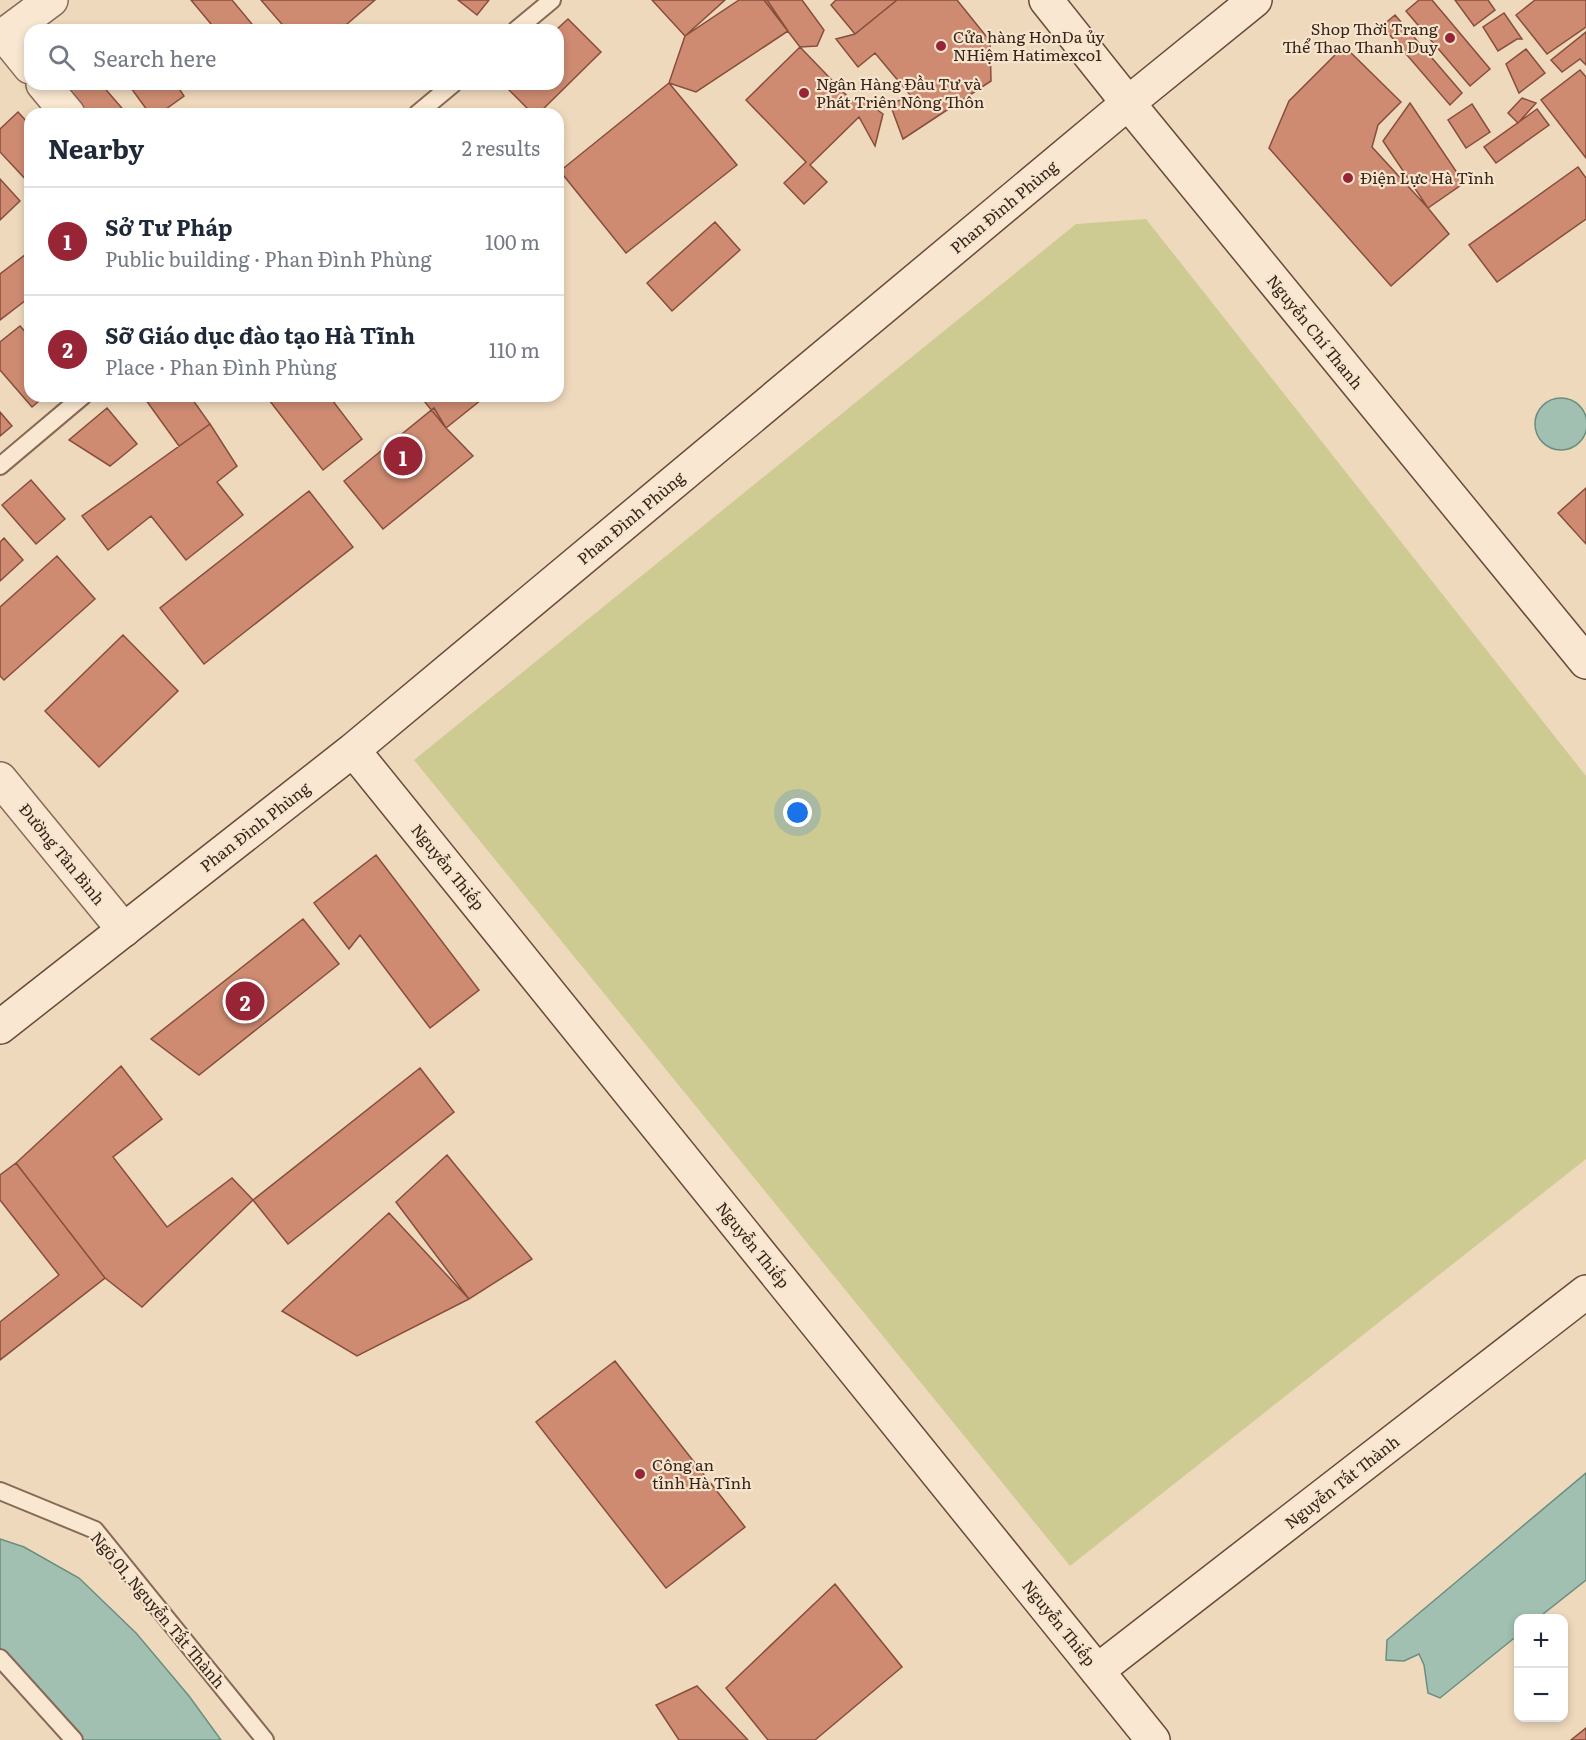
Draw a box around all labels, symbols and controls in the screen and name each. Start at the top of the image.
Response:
place label: Shop Thời Trang Thể Thao Thanh Duy [1282,16,1439,58]
search box [24,24,564,90]
place label: Cửa hàng HonDa ủy NHiệm Hatimexco1 [953,24,1105,66]
marker: Shop Thời Trang Thể Thao Thanh Duy [1443,31,1457,45]
marker: Cửa hàng HonDa ủy NHiệm Hatimexco1 [934,39,948,53]
icon: search [45,41,78,74]
text: Search here [93,41,216,74]
place label: Ngân Hàng Đầu Tư và Phát Triên Nông Thôn [816,71,985,113]
marker: Ngân Hàng Đầu Tư và Phát Triên Nông Thôn [797,86,811,100]
text: Nearby [48,128,144,167]
text: 2 results [462,132,540,162]
street label: Phan Đình Phùng [944,154,1062,258]
place label: Điện Lực Hà Tĩnh [1360,165,1495,189]
marker: Điện Lực Hà Tĩnh [1341,171,1355,185]
text: Sở Tư Pháp [105,210,233,243]
text: 1 [63,226,72,256]
text: 100 m [485,226,540,256]
text: Public building · Phan Đình Phùng [105,243,432,273]
street label: Nguyễn Chí Thanh [1262,269,1370,394]
text: Sỡ Giáo dục đào tạo Hà Tĩnh [105,318,415,351]
text: 2 [62,334,73,364]
text: 110 m [489,334,540,364]
text: Place · Phan Đình Phùng [105,351,337,381]
pin: 1 [384,434,422,478]
street label: Phan Đình Phùng [571,465,689,569]
street label: Phan Đình Phùng [194,775,315,877]
street label: Đường Tân Bình [14,797,112,910]
your location [783,798,812,827]
street label: Nguyễn Thiếp [406,818,491,915]
pin: 2 [226,978,264,1024]
street label: Nguyễn Thiếp [711,1196,796,1293]
street label: Nguyễn Tất Thành [1279,1428,1404,1534]
place label: Công an tỉnh Hà Tĩnh [652,1452,752,1494]
marker: Công an tỉnh Hà Tĩnh [633,1467,647,1481]
street label: Ngõ 01, Nguyễn Tất Thành [86,1526,232,1693]
street label: Nguyễn Thiếp [1017,1574,1102,1671]
map controls [1514,1614,1568,1722]
button: + [1514,1614,1568,1668]
button: − [1514,1668,1568,1722]

